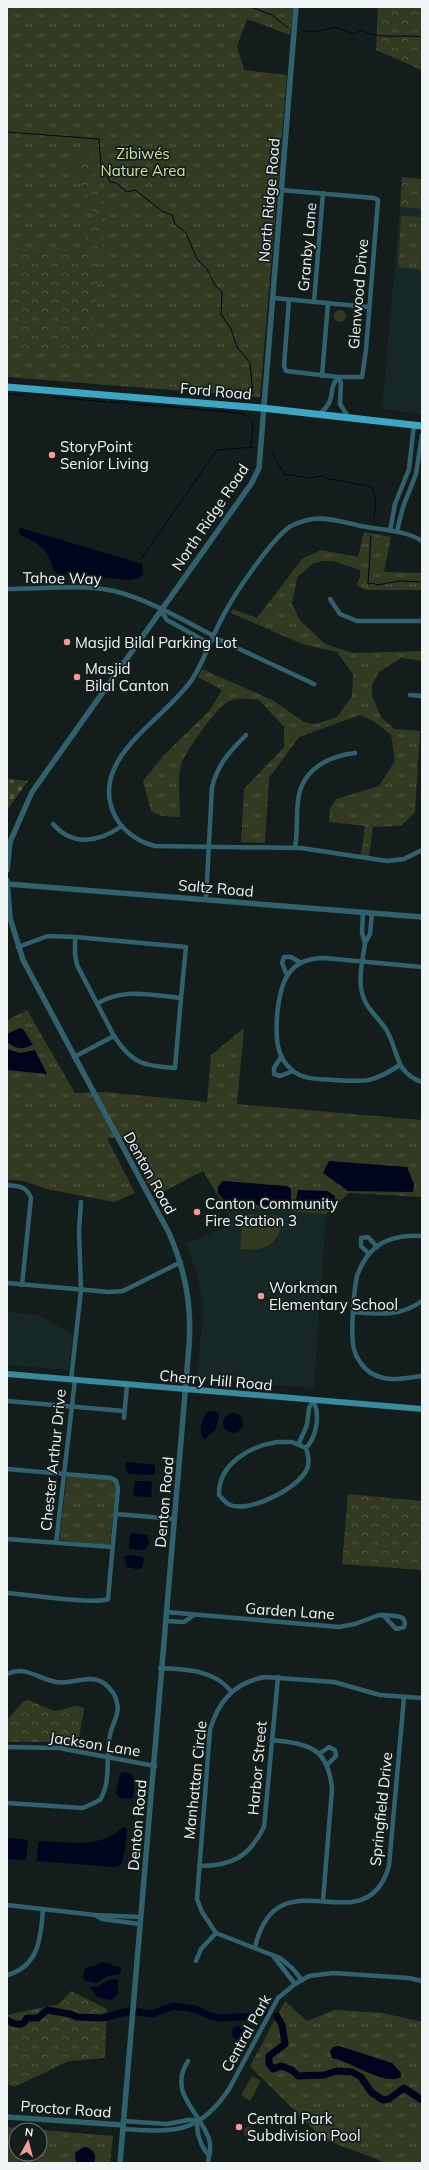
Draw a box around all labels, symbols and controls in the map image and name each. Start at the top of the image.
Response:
street label: North Ridge Road [254,137,284,263]
park label: Zibiwés Nature Area [100,144,186,180]
street label: Granby Lane [294,202,320,292]
street label: Glenwood Drive [344,238,372,350]
street label: Ford Road [179,378,253,404]
place label: StoryPoint Senior Living [60,437,149,473]
marker: StoryPoint Senior Living [47,450,57,460]
street label: North Ridge Road [167,460,253,574]
street label: Tahoe Way [22,568,102,588]
place label: Masjid Bilal Parking Lot [75,633,237,652]
marker: Masjid Bilal Parking Lot [62,637,72,647]
place label: Masjid Bilal Canton [85,659,169,695]
marker: Masjid Bilal Canton [72,672,82,682]
street label: Saltz Road [177,875,255,901]
street label: Denton Road [120,1128,180,1218]
place label: Canton Community Fire Station 3 [205,1194,338,1230]
marker: Canton Community Fire Station 3 [192,1207,202,1217]
place label: Workman Elementary School [269,1278,398,1314]
marker: Workman Elementary School [256,1291,266,1301]
street label: Cherry Hill Road [159,1366,273,1394]
street label: Chester Arthur Drive [36,1388,70,1532]
street label: Denton Road [151,1456,177,1548]
street label: Garden Lane [245,1598,335,1624]
street label: Manhattan Circle [179,1720,211,1840]
street label: Harbor Street [243,1720,271,1816]
street label: Jackson Lane [48,1727,142,1761]
street label: Springfield Drive [366,1751,396,1867]
street label: Denton Road [124,1779,150,1871]
street label: Central Park [217,1991,275,2075]
street label: Proctor Road [20,2096,112,2122]
place label: Central Park Subdivision Pool [247,2109,361,2145]
north arrow [8,2122,48,2162]
marker: Central Park Subdivision Pool [234,2122,244,2132]
text: N [24,2125,34,2140]

